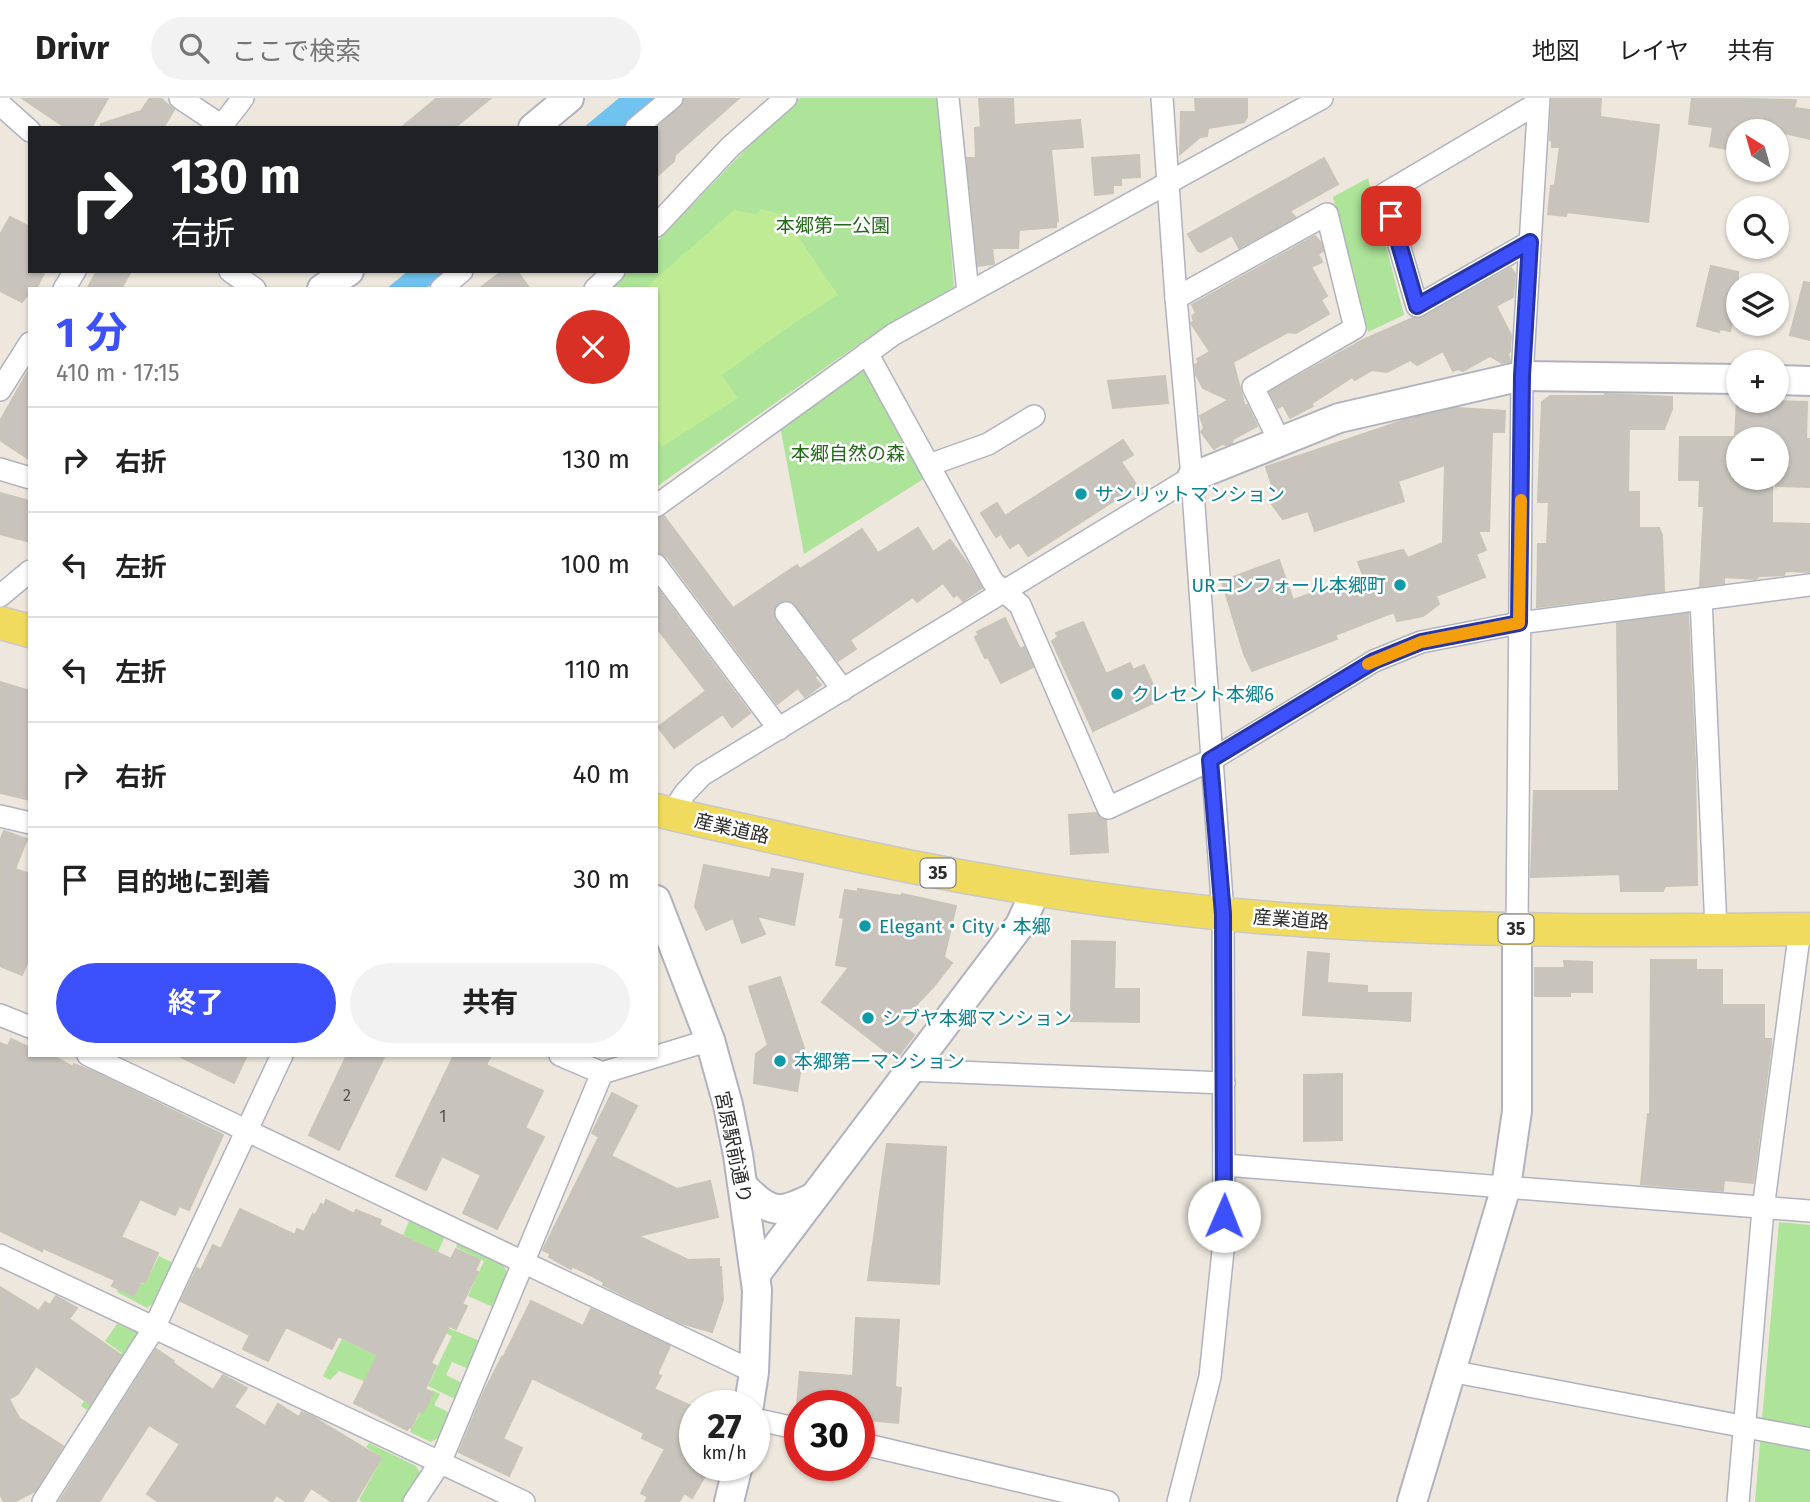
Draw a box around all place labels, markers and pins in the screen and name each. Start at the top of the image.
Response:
pin [1361,186,1421,246]
place label: サンリットマンション [1095,483,1285,506]
marker: サンリットマンション [1073,486,1089,502]
place label: URコンフォール本郷町 [1191,574,1386,597]
marker: URコンフォール本郷町 [1392,577,1408,593]
place label: クレセント本郷6 [1131,683,1274,706]
marker: クレセント本郷6 [1109,686,1125,702]
place label: Elegant・City・本郷 [879,915,1051,938]
marker: Elegant・City・本郷 [857,918,873,934]
place label: シブヤ本郷マンション [882,1007,1072,1030]
marker: シブヤ本郷マンション [860,1010,876,1026]
place label: 本郷第一マンション [794,1050,965,1073]
marker: 本郷第一マンション [772,1053,788,1069]

